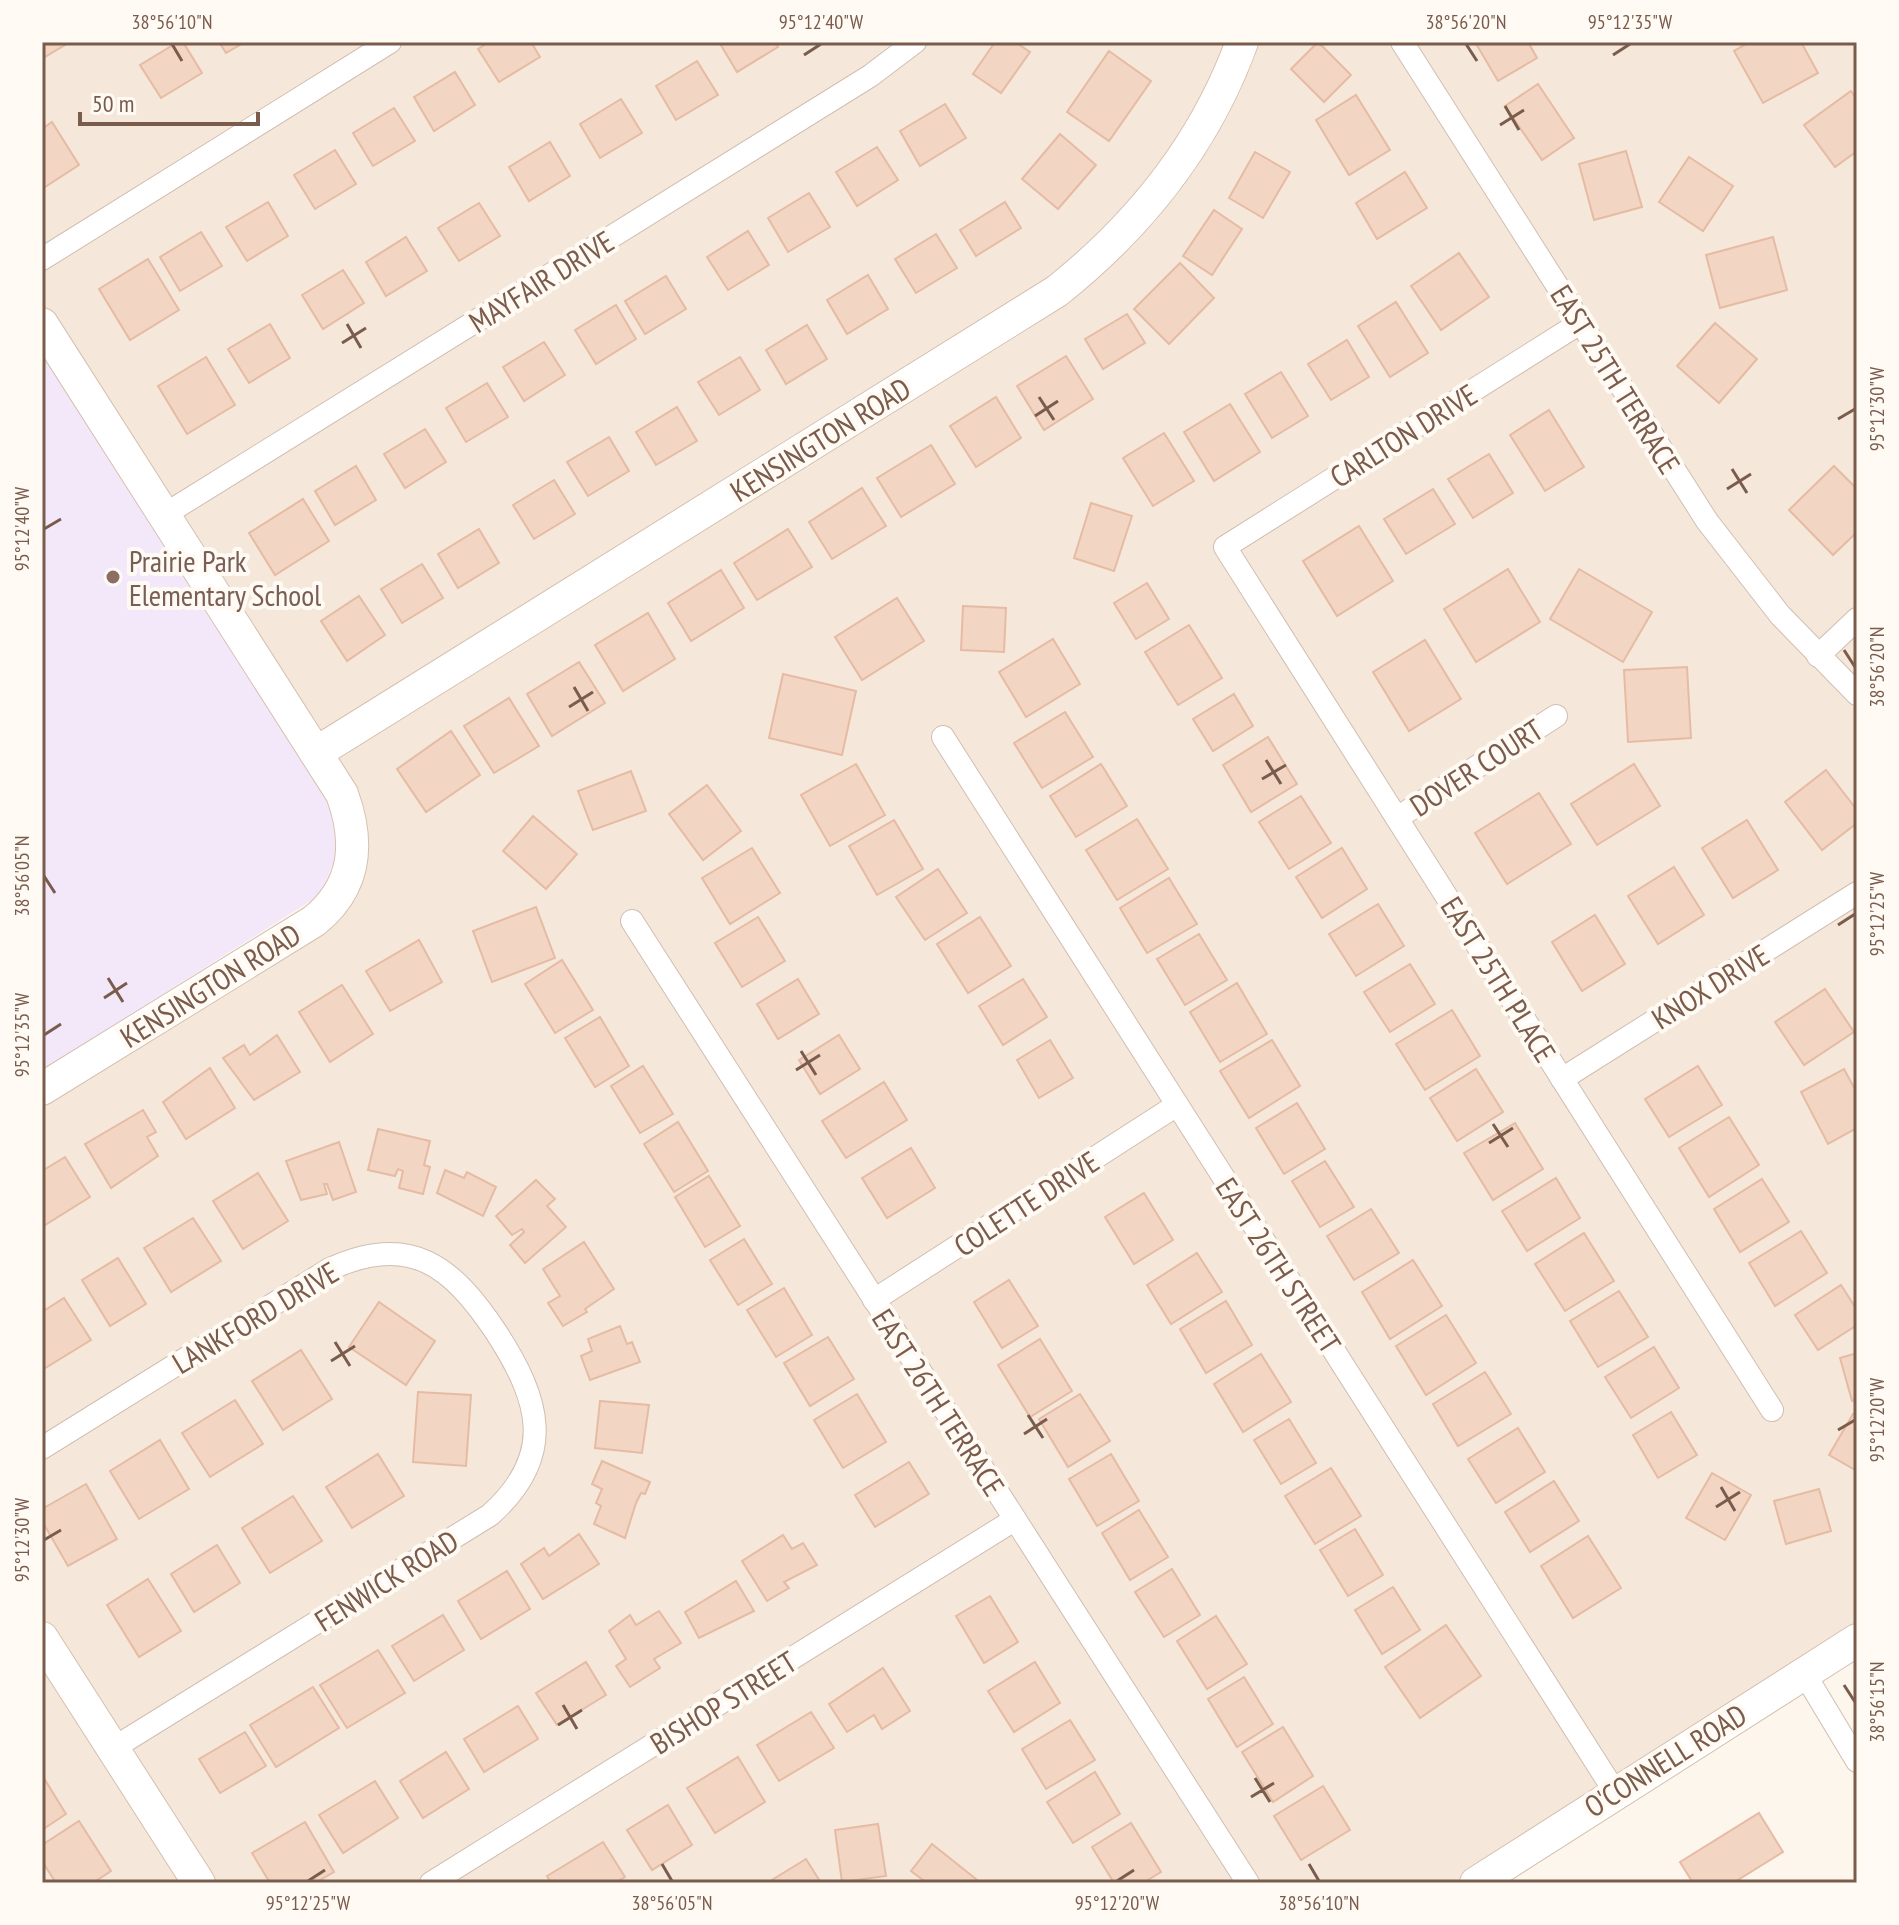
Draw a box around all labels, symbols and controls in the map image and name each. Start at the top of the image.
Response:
text: 38°56'10"N [132,9,212,35]
text: 95°12'40"W [779,9,864,35]
text: 38°56'20"N [1426,9,1506,35]
text: 95°12'35"W [1588,9,1673,35]
scale bar [80,76,258,126]
text: 50 m [92,88,134,119]
street label: MAYFAIR DRIVE [461,221,621,341]
street label: EAST 25TH TERRACE [1542,277,1690,481]
text: 95°12'30"W [1864,366,1890,451]
street label: KENSINGTON ROAD [723,368,917,510]
street label: CARLTON DRIVE [1322,374,1484,496]
text: 95°12'40"W [9,486,35,571]
place label: Prairie Park Elementary School [129,541,321,614]
marker: Prairie Park Elementary School [104,568,122,586]
text: 38°56'20"N [1864,627,1890,707]
street label: DOVER COURT [1402,710,1550,824]
text: 38°56'05"N [9,836,35,916]
text: 95°12'25"W [1864,871,1890,956]
street label: EAST 25TH PLACE [1433,889,1565,1069]
street label: KENSINGTON ROAD [113,914,307,1056]
street label: KNOX DRIVE [1644,935,1776,1037]
text: 95°12'35"W [9,992,35,1077]
street label: COLETTE DRIVE [946,1142,1106,1264]
street label: EAST 26TH STREET [1208,1170,1350,1360]
street label: LANKFORD DRIVE [165,1252,345,1382]
street label: EAST 26TH TERRACE [864,1301,1014,1503]
text: 95°12'20"W [1864,1377,1890,1462]
text: 95°12'30"W [9,1497,35,1582]
street label: FENWICK ROAD [307,1521,465,1639]
street label: BISHOP STREET [643,1642,803,1762]
text: 38°56'15"N [1864,1662,1890,1742]
street label: O'CONNELL ROAD [1577,1695,1753,1825]
text: 95°12'25"W [266,1890,351,1916]
text: 38°56'05"N [632,1890,712,1916]
text: 95°12'20"W [1075,1890,1160,1916]
text: 38°56'10"N [1279,1890,1359,1916]

